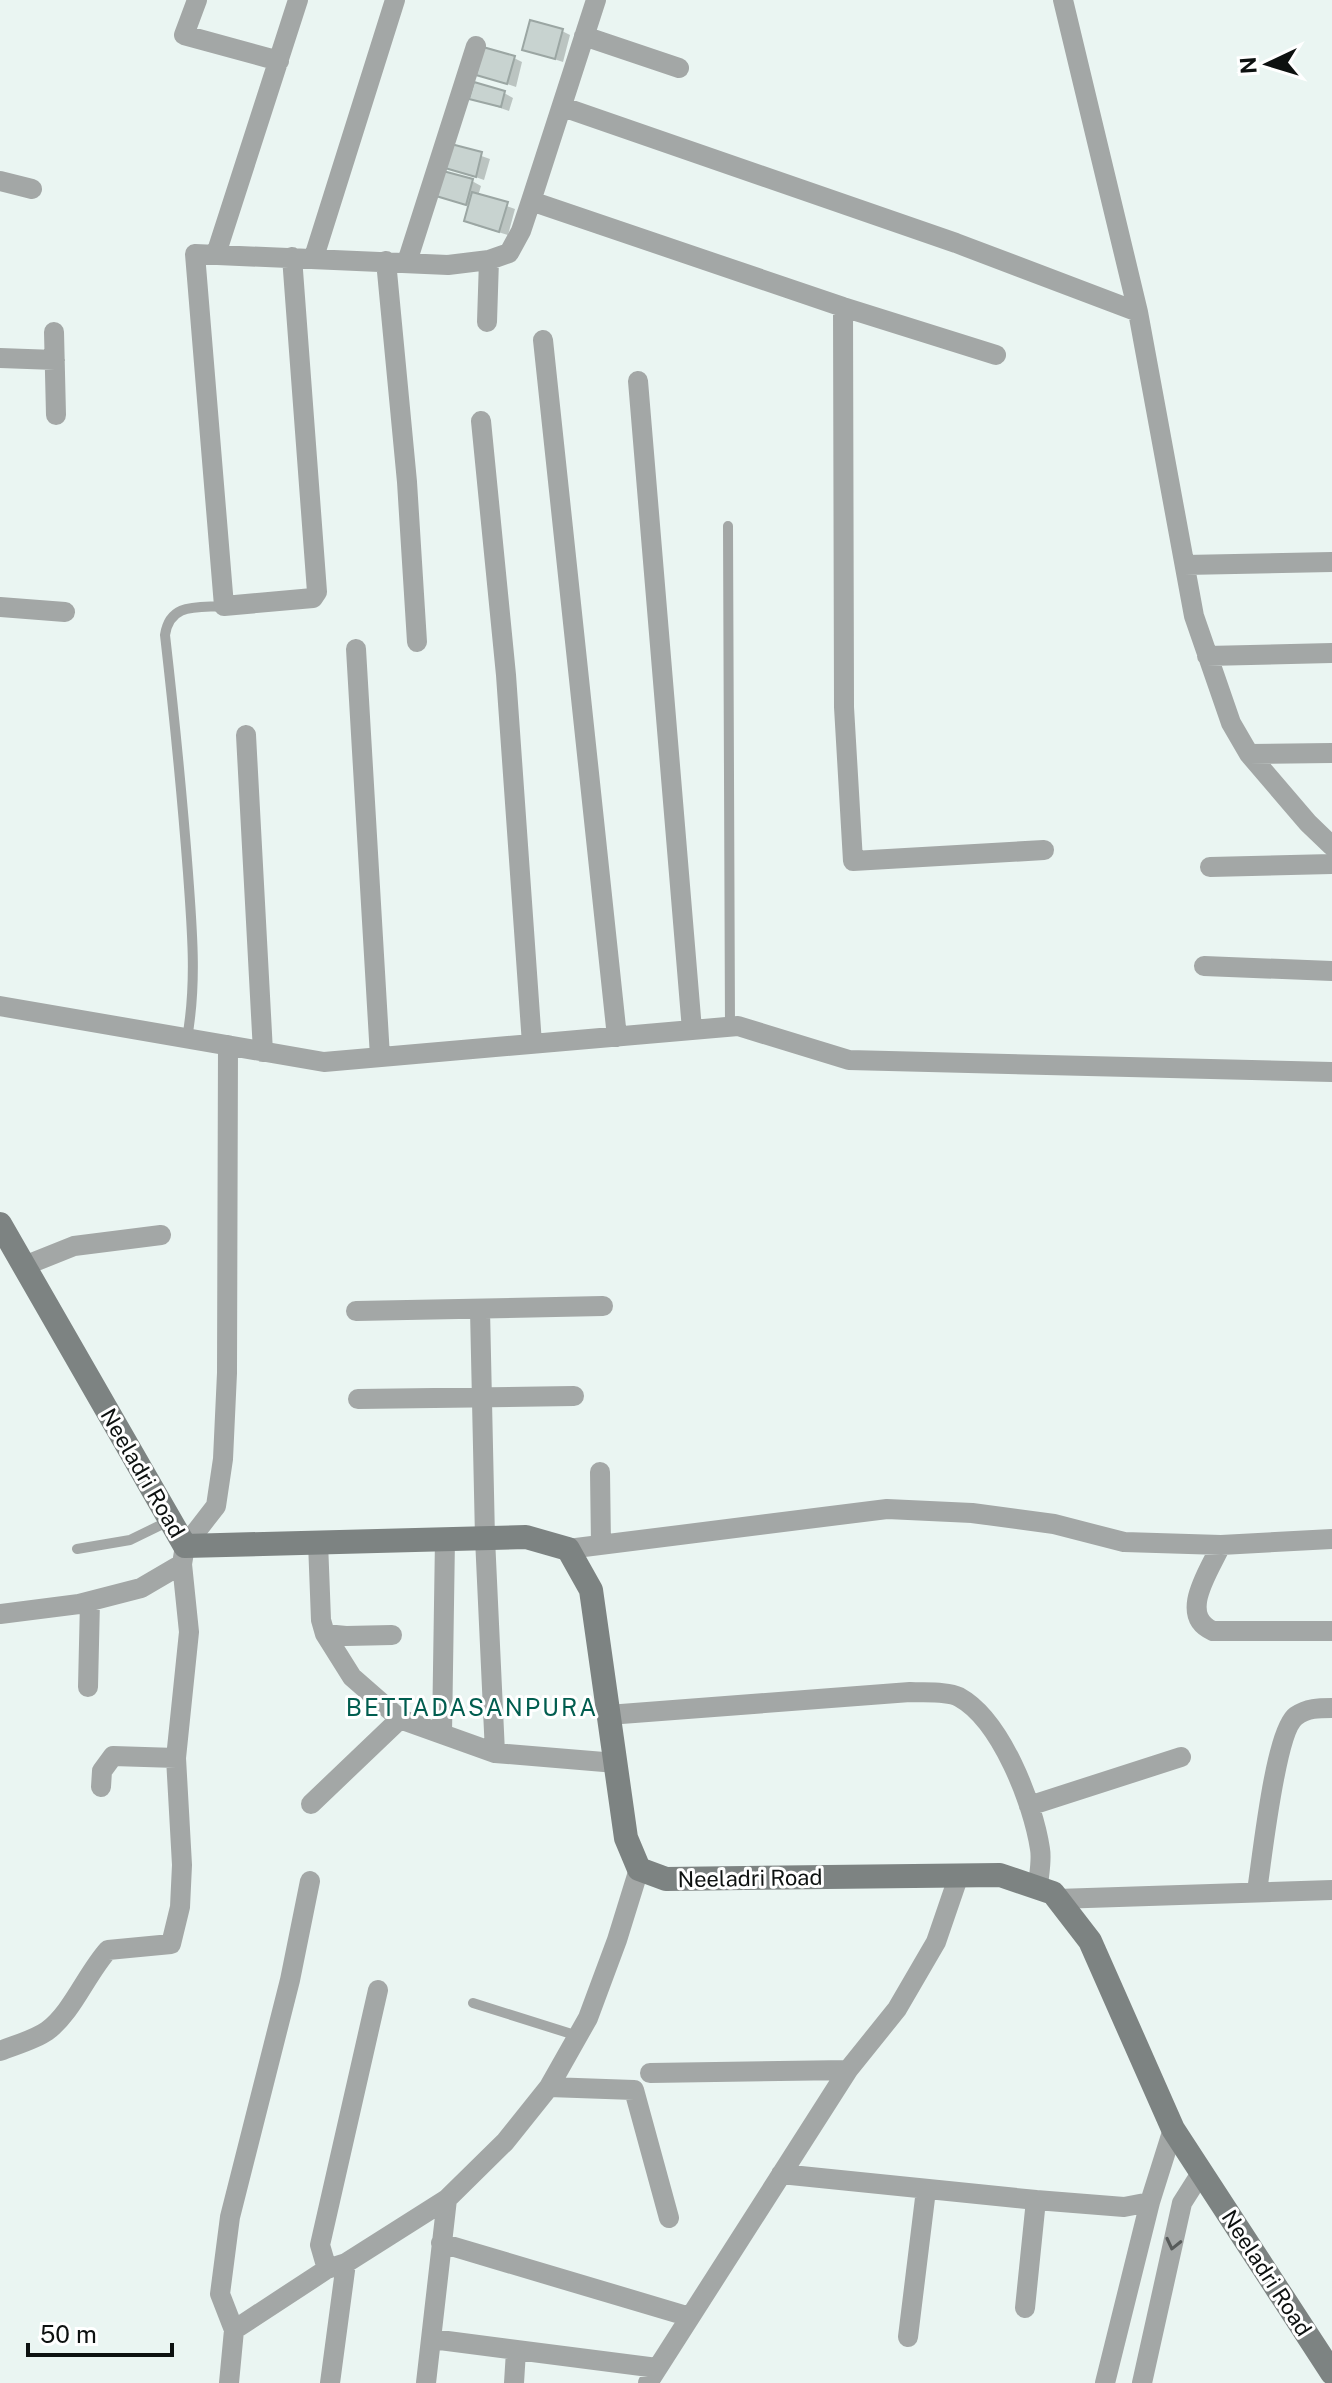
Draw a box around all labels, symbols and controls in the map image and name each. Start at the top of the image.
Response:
north arrow [1228,24,1308,104]
text: N [1234,56,1262,75]
street label: Neeladri Road [96,1404,190,1542]
district label: BETTADASANPURA [346,1693,598,1721]
street label: Neeladri Road [677,1864,823,1892]
street label: Neeladri Road [1217,2205,1317,2341]
one-way arrow [1165,2237,1182,2251]
scale bar [28,2307,172,2357]
text: 50 m [40,2320,97,2348]

